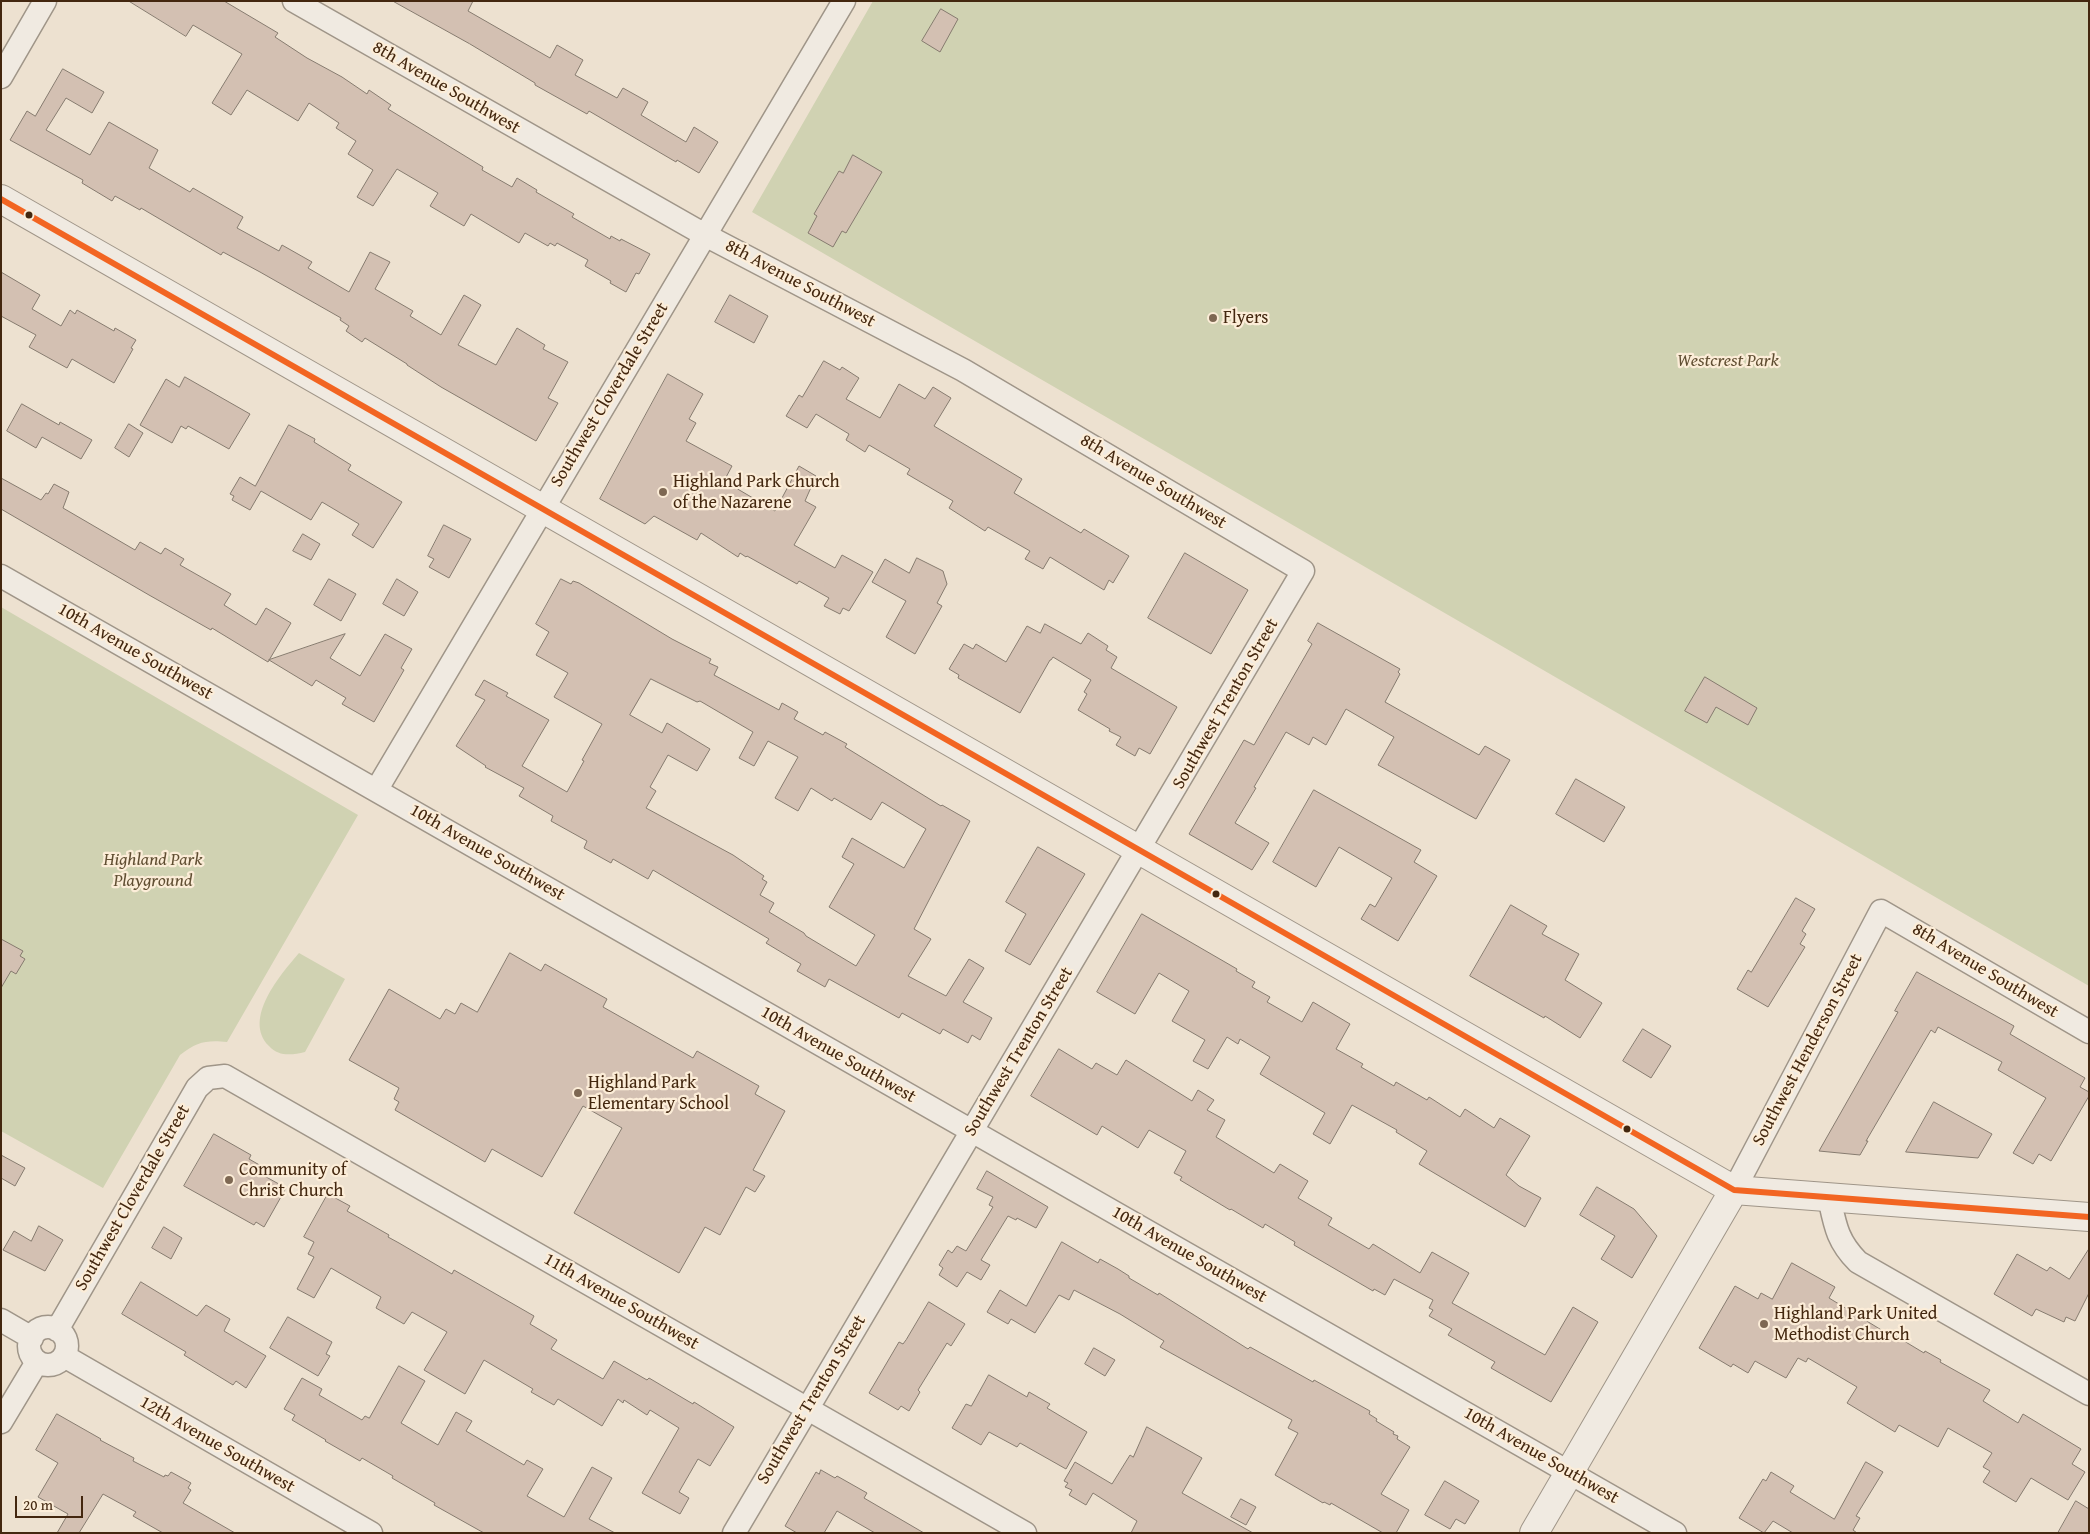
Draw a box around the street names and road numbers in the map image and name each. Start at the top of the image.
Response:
street label: 8th Avenue Southwest [368,37,524,139]
street label: 8th Avenue Southwest [721,235,879,333]
street label: Southwest Cloverdale Street [546,299,674,491]
street label: 8th Avenue Southwest [1076,430,1230,534]
street label: 10th Avenue Southwest [54,599,216,705]
street label: Southwest Trenton Street [1168,615,1284,793]
street label: 10th Avenue Southwest [406,800,568,906]
street label: 8th Avenue Southwest [1908,919,2062,1023]
street label: Southwest Henderson Street [1748,950,1868,1150]
street label: Southwest Trenton Street [960,964,1078,1140]
street label: 10th Avenue Southwest [757,1002,919,1108]
street label: Southwest Cloverdale Street [71,1101,195,1295]
street label: 10th Avenue Southwest [1108,1202,1270,1308]
street label: 11th Avenue Southwest [540,1249,702,1355]
street label: Southwest Trenton Street [753,1312,871,1488]
street label: 12th Avenue Southwest [136,1392,298,1498]
street label: 10th Avenue Southwest [1460,1403,1622,1509]

